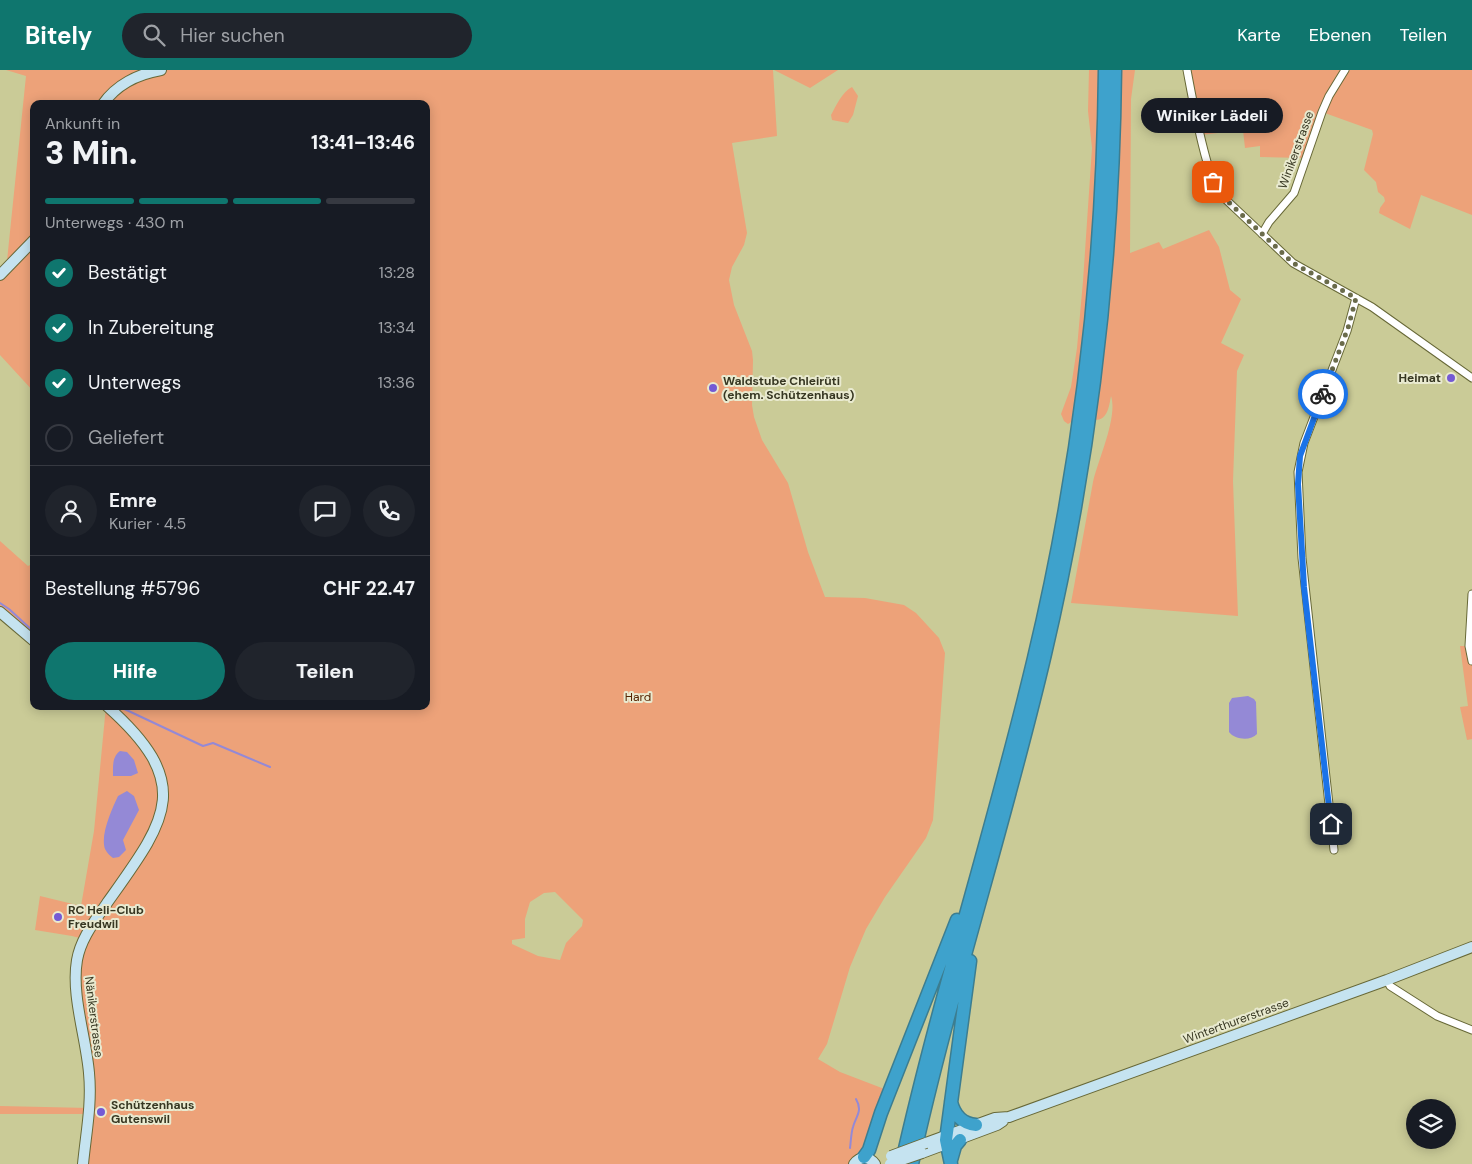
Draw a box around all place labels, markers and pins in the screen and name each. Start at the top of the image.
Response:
callout: Winiker Lädeli [1142,97,1284,132]
pin [1192,161,1234,203]
place label: Heimat [1398,370,1441,386]
marker: Heimat [1445,372,1457,384]
place label: Waldstube Chleirüti (ehem. Schützenhaus) [723,373,854,403]
marker: Waldstube Chleirüti (ehem. Schützenhaus) [707,382,719,394]
pin [1310,803,1352,845]
place label: RC Heli-Club Freudwil [68,902,144,932]
marker: RC Heli-Club Freudwil [52,911,64,923]
place label: Schützenhaus Gutenswil [111,1097,194,1127]
marker: Schützenhaus Gutenswil [95,1106,107,1118]

